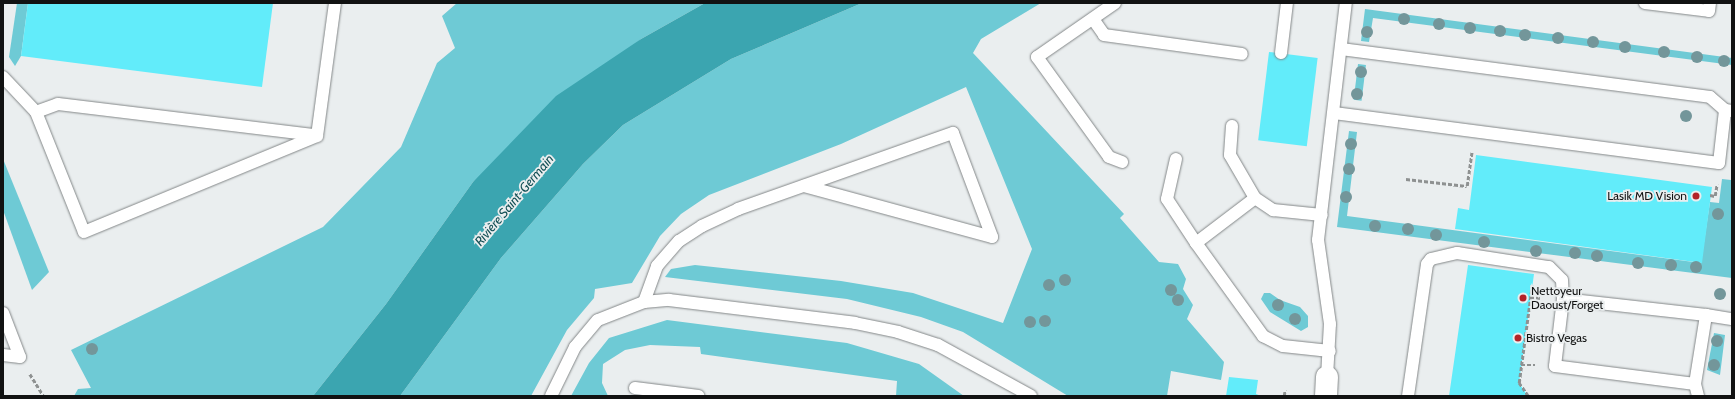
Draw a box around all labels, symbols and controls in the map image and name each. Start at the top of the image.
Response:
water label: Rivière Saint-Germain [471,151,557,249]
place label: Lasik MD Vision [1607,189,1687,203]
marker: Lasik MD Vision [1690,190,1702,202]
place label: Nettoyeur Daoust/Forget [1531,284,1603,312]
marker: Nettoyeur Daoust/Forget [1518,293,1528,303]
place label: Bistro Vegas [1526,331,1587,345]
marker: Bistro Vegas [1513,333,1523,343]

